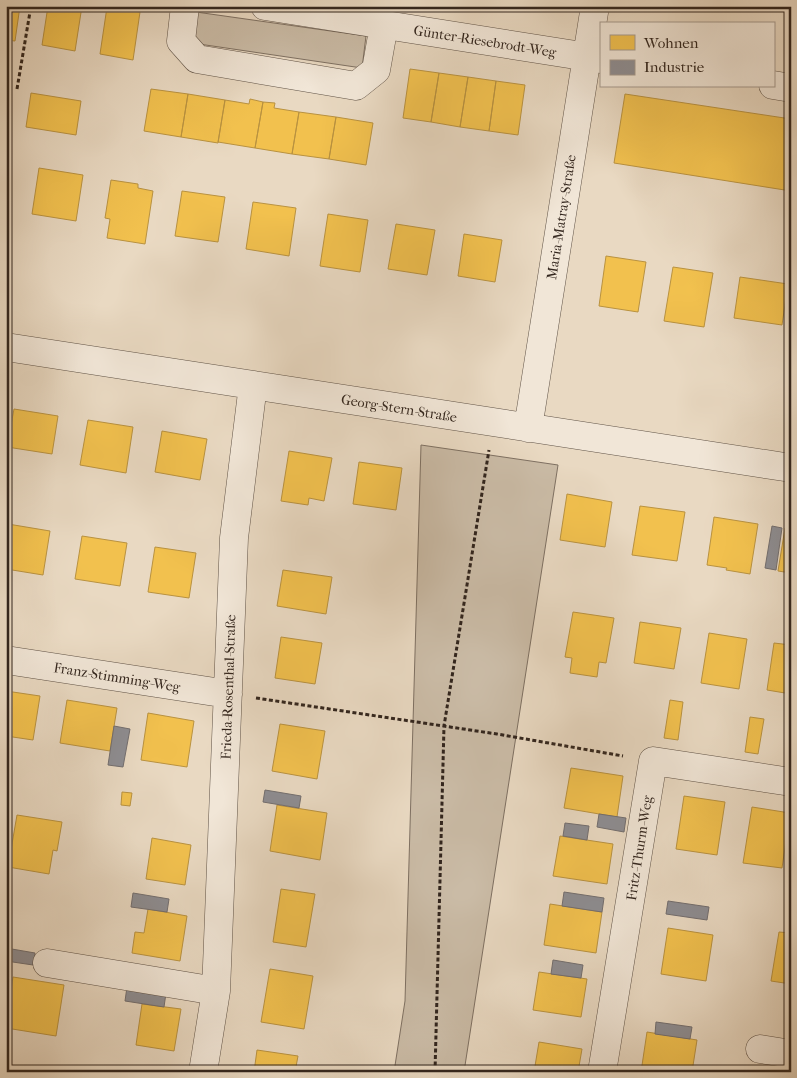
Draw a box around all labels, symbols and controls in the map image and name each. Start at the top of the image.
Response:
street label: Günter-Riesebrodt-Weg [412,22,558,61]
legend [600,22,774,88]
text: Wohnen [643,34,699,52]
text: Industrie [644,58,705,76]
street label: Maria-Matray-Straße [543,153,580,281]
street label: Georg-Stern-Straße [340,391,458,426]
street label: Frieda-Rosenthal-Straße [217,614,240,760]
street label: Franz-Stimming-Weg [52,659,182,696]
street label: Fritz-Thurm-Weg [623,794,656,902]

